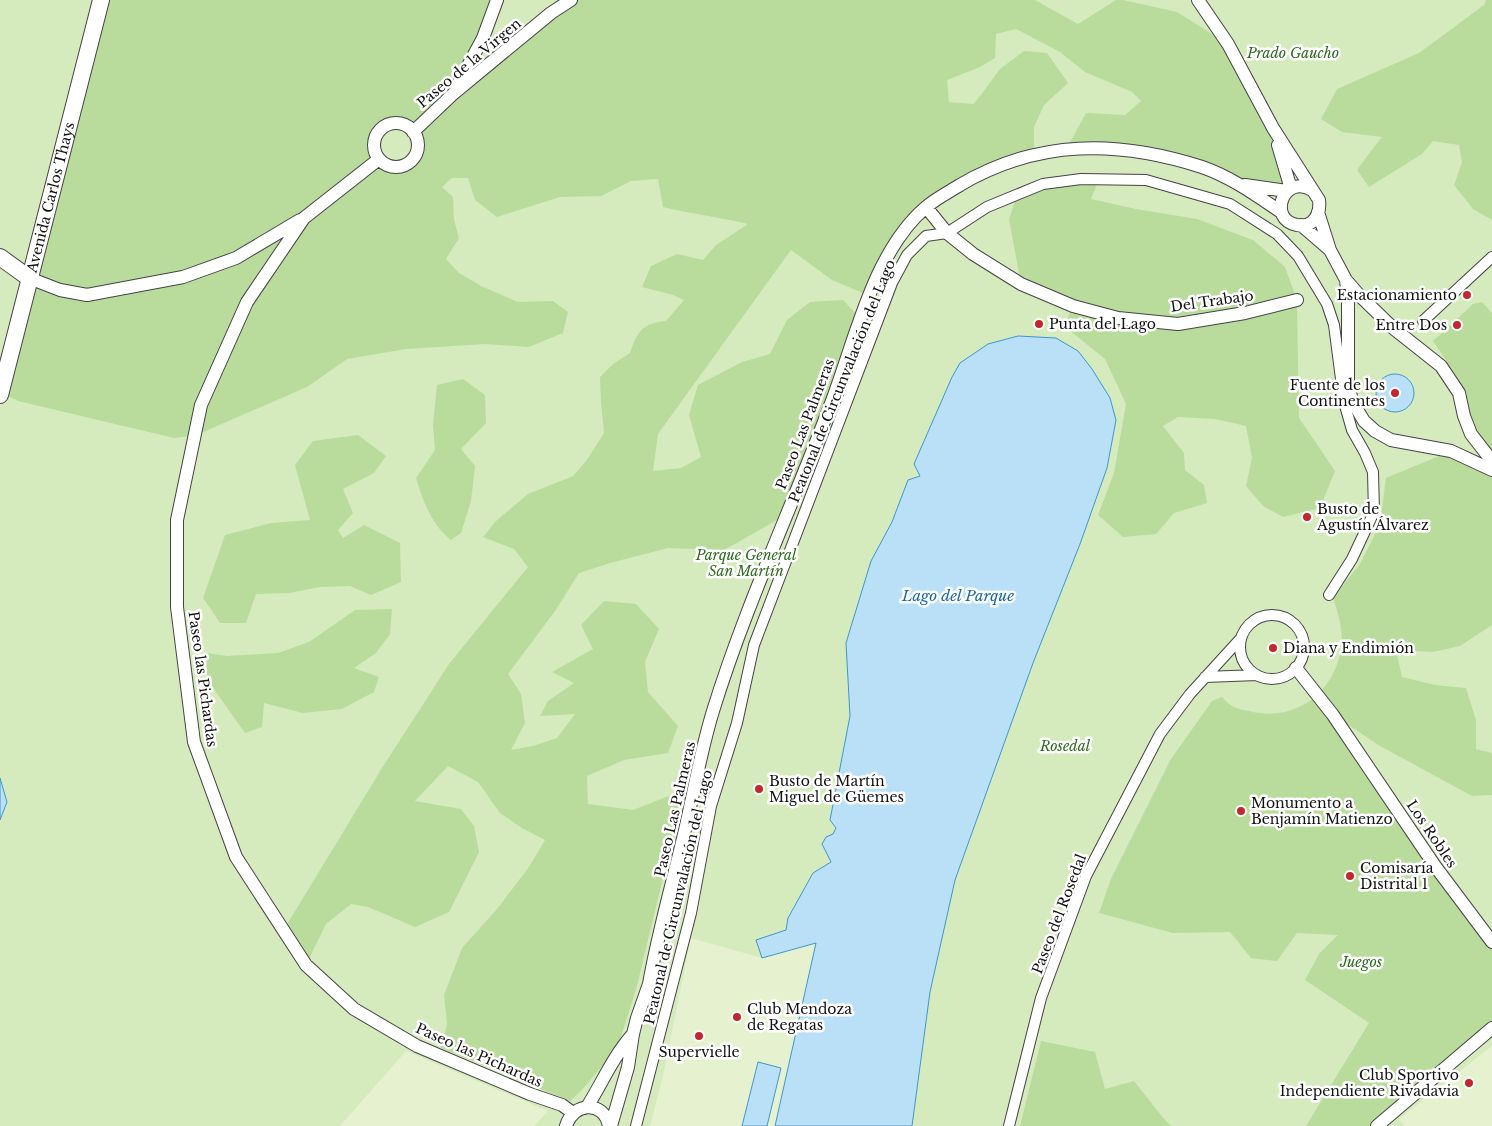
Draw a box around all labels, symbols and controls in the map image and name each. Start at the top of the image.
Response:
street label: Paseo de la Virgen [413,14,525,112]
park label: Prado Gaucho [1246,44,1339,62]
street label: Avenida Carlos Thays [22,120,78,275]
street label: Peatonal de Circunvalación del Lago [785,257,899,505]
street label: Del Trabajo [1169,286,1255,316]
place label: Estacionamiento [1337,286,1457,304]
marker: Estacionamiento [1461,289,1473,301]
place label: Punta del Lago [1049,315,1156,333]
place label: Entre Dos [1375,316,1447,334]
marker: Punta del Lago [1033,318,1045,330]
marker: Entre Dos [1451,319,1463,331]
street label: Paseo Las Palmeras [772,356,838,492]
place label: Fuente de los Continentes [1290,376,1385,410]
marker: Fuente de los Continentes [1389,387,1401,399]
place label: Busto de Agustín Álvarez [1316,500,1429,534]
marker: Busto de Agustín Álvarez [1301,511,1313,523]
park label: Parque General San Martín [695,546,797,580]
water label: Lago del Parque [901,586,1014,605]
street label: Paseo las Pichardas [185,610,221,748]
place label: Diana y Endimión [1283,639,1414,657]
marker: Diana y Endimión [1267,642,1279,654]
park label: Rosedal [1039,737,1091,755]
street label: Paseo Las Palmeras [651,739,699,879]
street label: Peatonal de Circunvalación del Lago [640,768,716,1026]
place label: Busto de Martín Miguel de Güemes [769,772,904,806]
marker: Busto de Martín Miguel de Güemes [753,783,765,795]
place label: Monumento a Benjamín Matienzo [1251,794,1393,828]
street label: Los Robles [1403,797,1461,871]
marker: Monumento a Benjamín Matienzo [1235,805,1247,817]
street label: Paseo del Rosedal [1028,851,1090,977]
place label: Comisaría Distrital 1 [1360,859,1434,893]
marker: Comisaría Distrital 1 [1344,870,1356,882]
park label: Juegos [1339,953,1382,971]
place label: Club Mendoza de Regatas [747,1000,852,1034]
marker: Club Mendoza de Regatas [731,1011,743,1023]
street label: Paseo las Pichardas [413,1019,545,1091]
marker: Supervielle [693,1030,705,1042]
place label: Supervielle [658,1043,740,1061]
place label: Club Sportivo Independiente Rivadavia [1280,1066,1459,1100]
marker: Club Sportivo Independiente Rivadavia [1463,1077,1475,1089]

